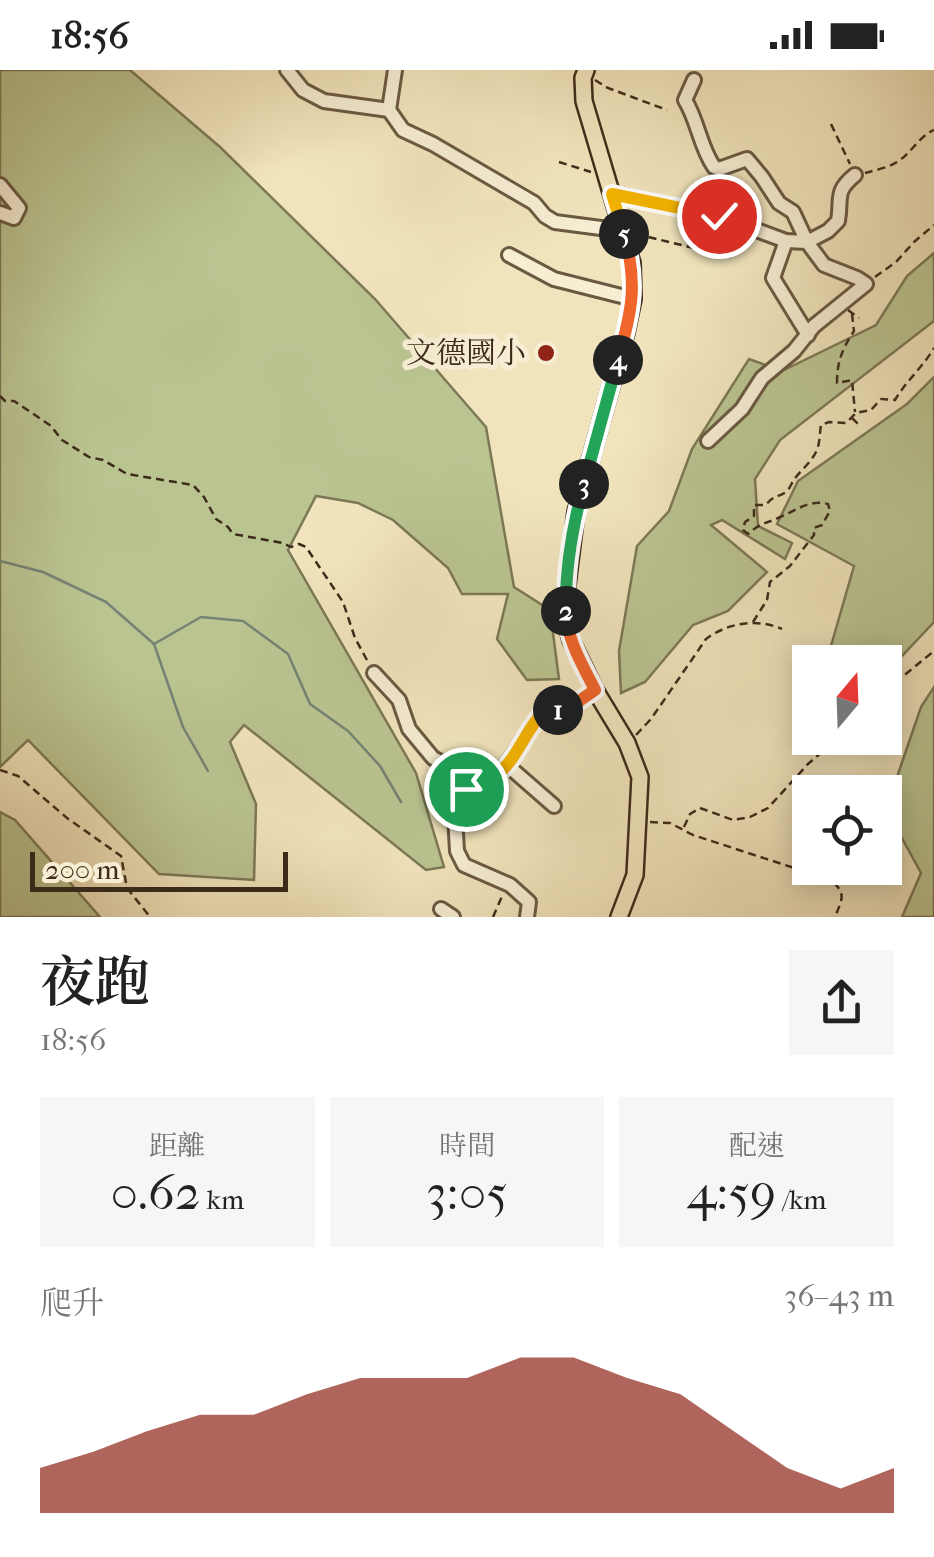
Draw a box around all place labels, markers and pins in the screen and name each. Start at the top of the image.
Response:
pin [677,174,762,259]
pin: 5 [599,209,649,259]
pin: 4 [593,335,643,385]
place label: 文德國小 [406,336,526,371]
marker: 文德國小 [535,342,557,364]
pin: 3 [559,459,609,509]
pin: 2 [541,586,591,636]
pin: 1 [533,685,583,735]
pin [424,747,509,832]

